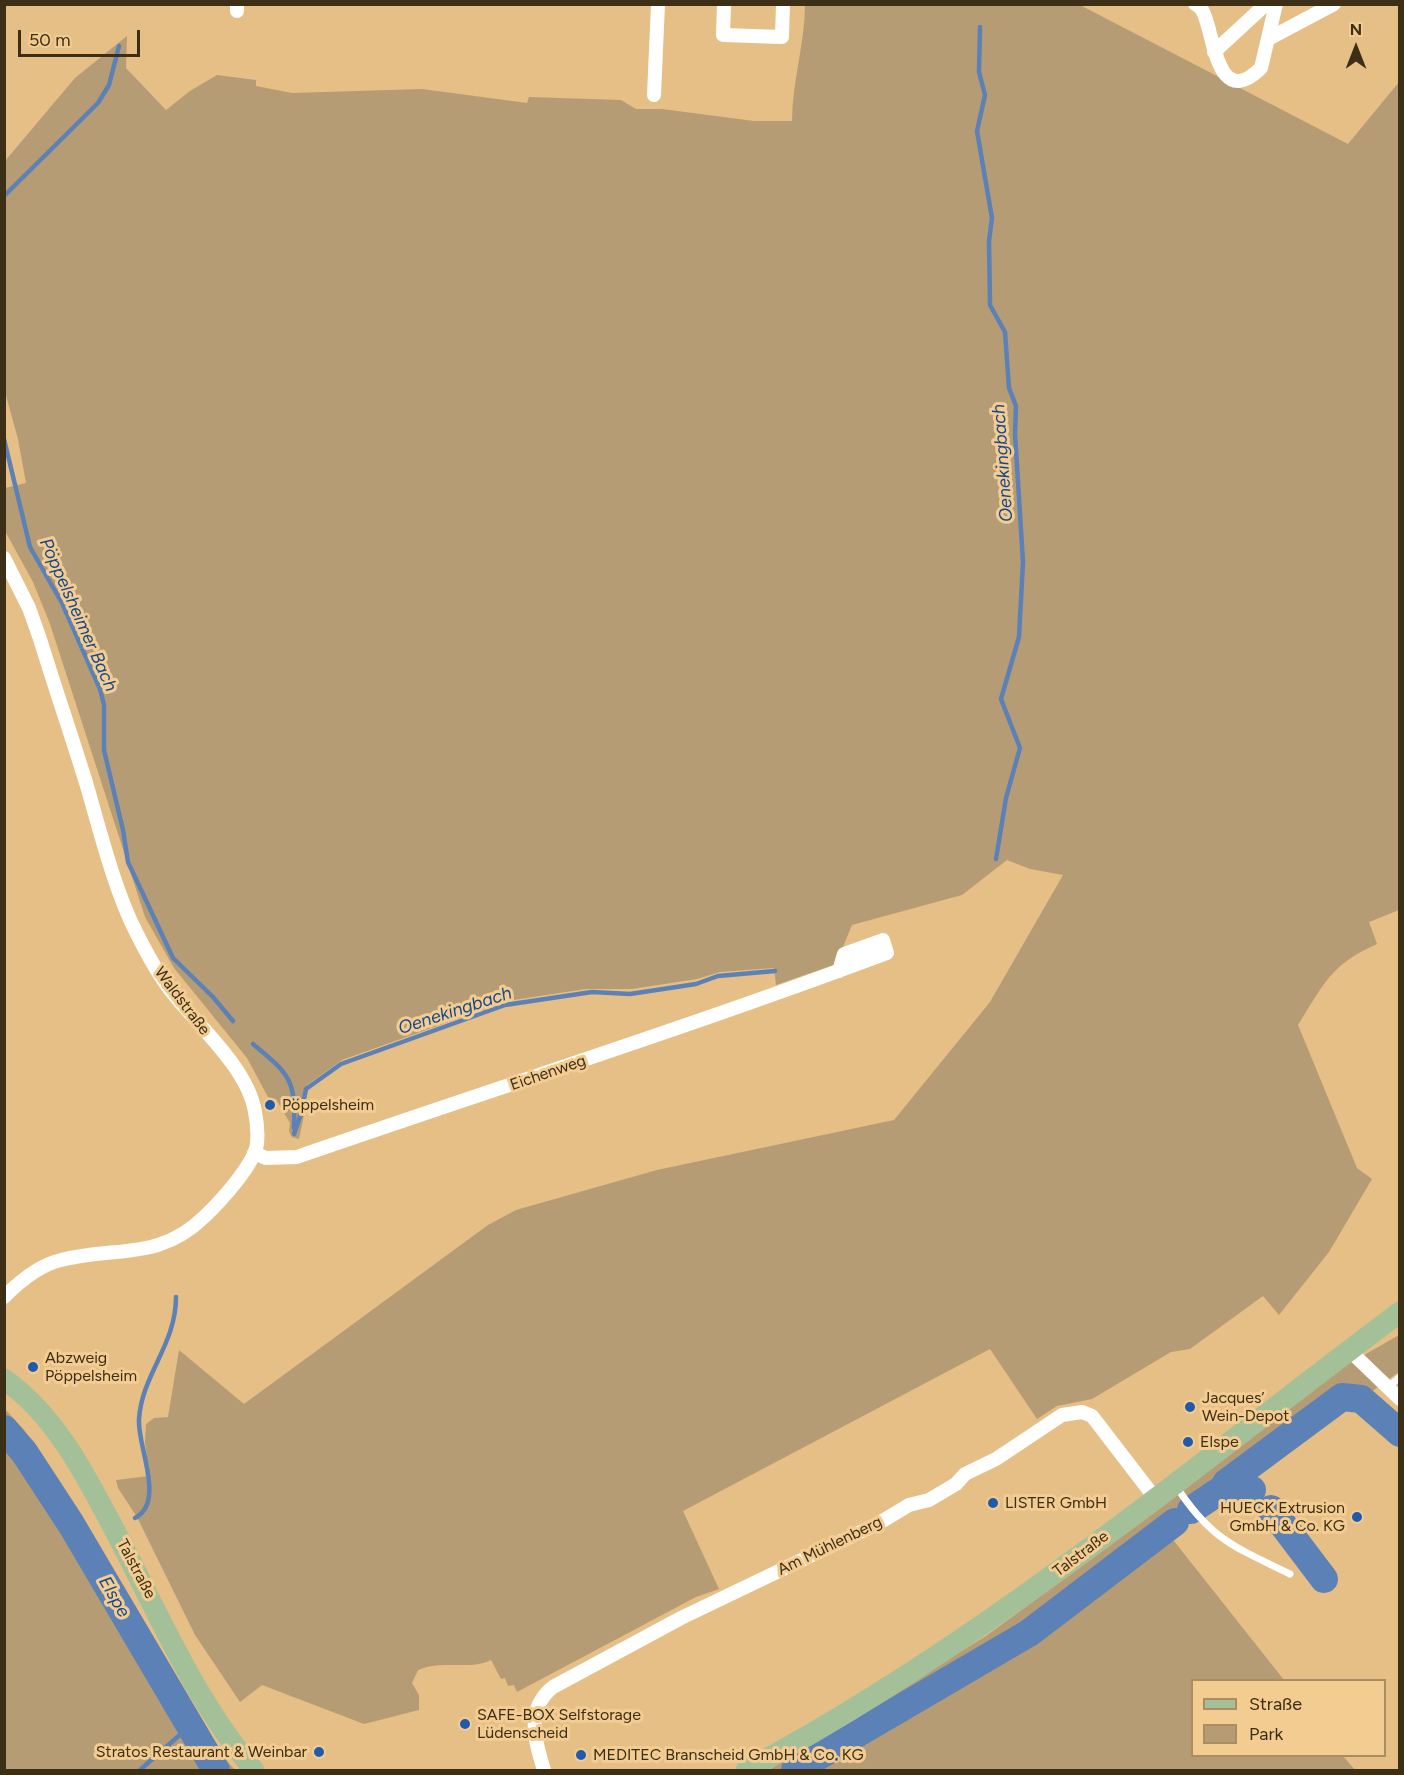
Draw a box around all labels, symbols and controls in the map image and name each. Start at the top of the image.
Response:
scale bar [21,18,142,56]
north arrow [1326,18,1386,78]
text: N [1350,20,1362,39]
text: 50 m [29,29,71,51]
water label: Oenekingbach [988,403,1018,523]
water label: Pöppelsheimer Bach [34,535,122,695]
street label: Waldstraße [150,963,214,1039]
water label: Oenekingbach [395,982,515,1040]
street label: Eichenweg [508,1051,588,1095]
place label: Pöppelsheim [282,1095,374,1115]
marker: Pöppelsheim [263,1098,277,1112]
place label: Abzweig Pöppelsheim [45,1348,137,1386]
marker: Abzweig Pöppelsheim [26,1360,40,1374]
place label: Jacques’ Wein-Depot [1202,1388,1289,1426]
marker: Jacques’ Wein-Depot [1183,1400,1197,1414]
place label: Elspe [1200,1432,1239,1452]
marker: Elspe [1181,1435,1195,1449]
place label: LISTER GmbH [1005,1493,1107,1513]
marker: LISTER GmbH [986,1496,1000,1510]
place label: HUECK Extrusion GmbH & Co. KG [1220,1498,1345,1536]
marker: HUECK Extrusion GmbH & Co. KG [1350,1510,1364,1524]
street label: Am Mühlenberg [775,1512,885,1580]
street label: Talstraße [1050,1527,1112,1581]
street label: Talstraße [112,1536,160,1602]
water label: Elspe [94,1573,134,1621]
legend [1191,1679,1386,1757]
text: Straße [1249,1693,1302,1715]
place label: SAFE-BOX Selfstorage Lüdenscheid [477,1705,641,1743]
marker: SAFE-BOX Selfstorage Lüdenscheid [458,1717,472,1731]
text: Park [1249,1723,1283,1745]
place label: Stratos Restaurant & Weinbar [96,1742,307,1762]
marker: Stratos Restaurant & Weinbar [312,1745,326,1759]
place label: MEDITEC Branscheid GmbH & Co. KG [593,1745,864,1765]
marker: MEDITEC Branscheid GmbH & Co. KG [574,1748,588,1762]

